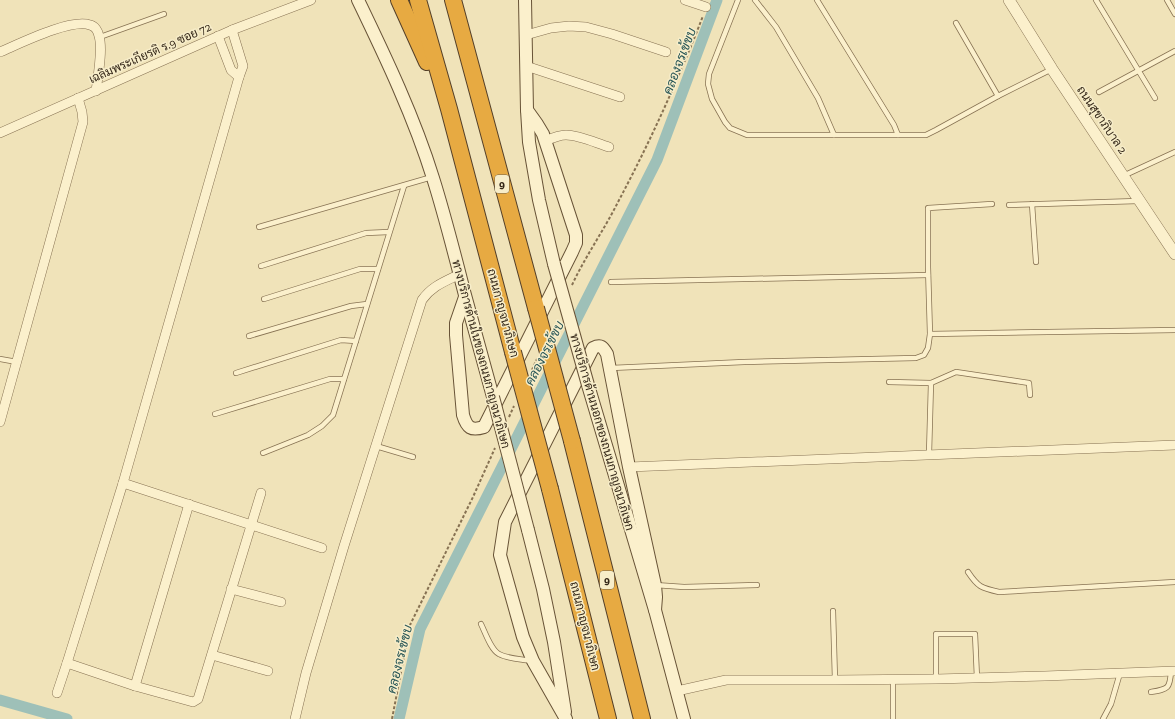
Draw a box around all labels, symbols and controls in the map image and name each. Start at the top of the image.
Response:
street label: เฉลิมพระเกียรติ ร.9 ซอย 72 [86,19,213,86]
water label: คลองจรเข้ขบ [659,25,699,97]
street label: ถนนสุขาภิบาล 2 [1072,83,1130,158]
road number: 9 [495,175,509,193]
street label: ทางบริการด้านในของถนนกาญจนาภิเษก [449,258,514,450]
street label: ถนนกาญจนาภิเษก [484,267,522,359]
water label: คลองจรเข้ขบ [521,318,567,388]
street label: ทางบริการด้านนอกของถนนกาญจนาภิเษก [567,332,637,532]
road number: 9 [600,571,614,589]
street label: ถนนกาญจนาภิเษก [567,580,603,672]
water label: คลองจรเข้ขบ [383,622,415,695]

